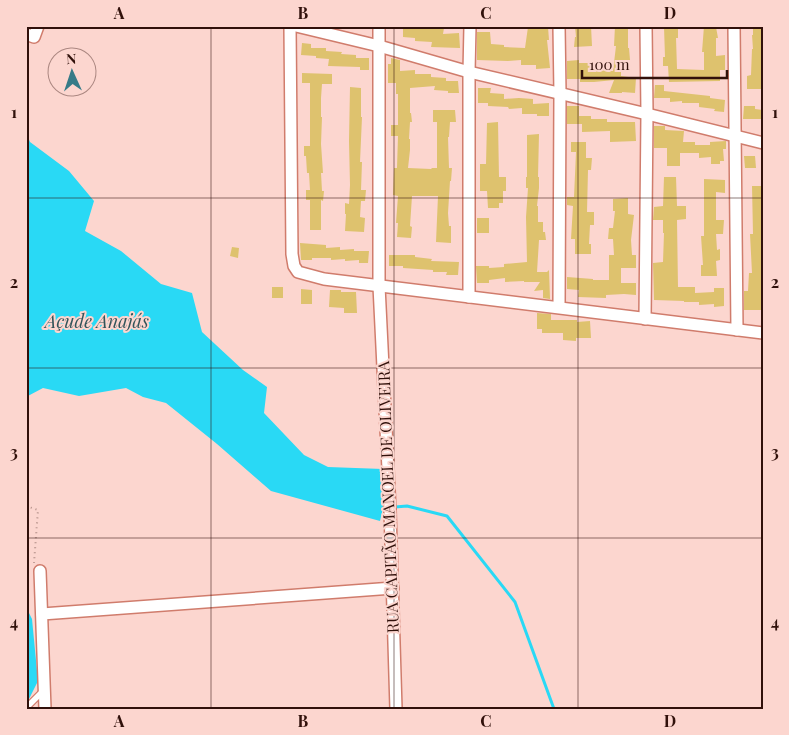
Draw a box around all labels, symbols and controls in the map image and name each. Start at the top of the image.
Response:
text: A [113,2,125,23]
text: B [298,2,309,23]
text: C [480,2,492,23]
text: D [664,2,676,23]
north arrow [48,48,98,98]
scale bar [582,48,726,80]
text: N [66,49,77,68]
text: 100 m [589,54,630,74]
text: 1 [11,101,17,122]
text: 1 [772,101,778,122]
text: 2 [10,271,18,292]
text: 2 [771,271,779,292]
water label: Açude Anajás [43,309,149,333]
street label: RUA CAPITÃO MANOEL DE OLIVEIRA [372,360,403,634]
text: 3 [10,441,18,462]
text: 3 [771,441,779,462]
text: 4 [10,611,18,632]
text: 4 [771,611,779,632]
text: A [113,710,125,731]
text: B [298,710,309,731]
text: C [480,710,492,731]
text: D [664,710,676,731]

